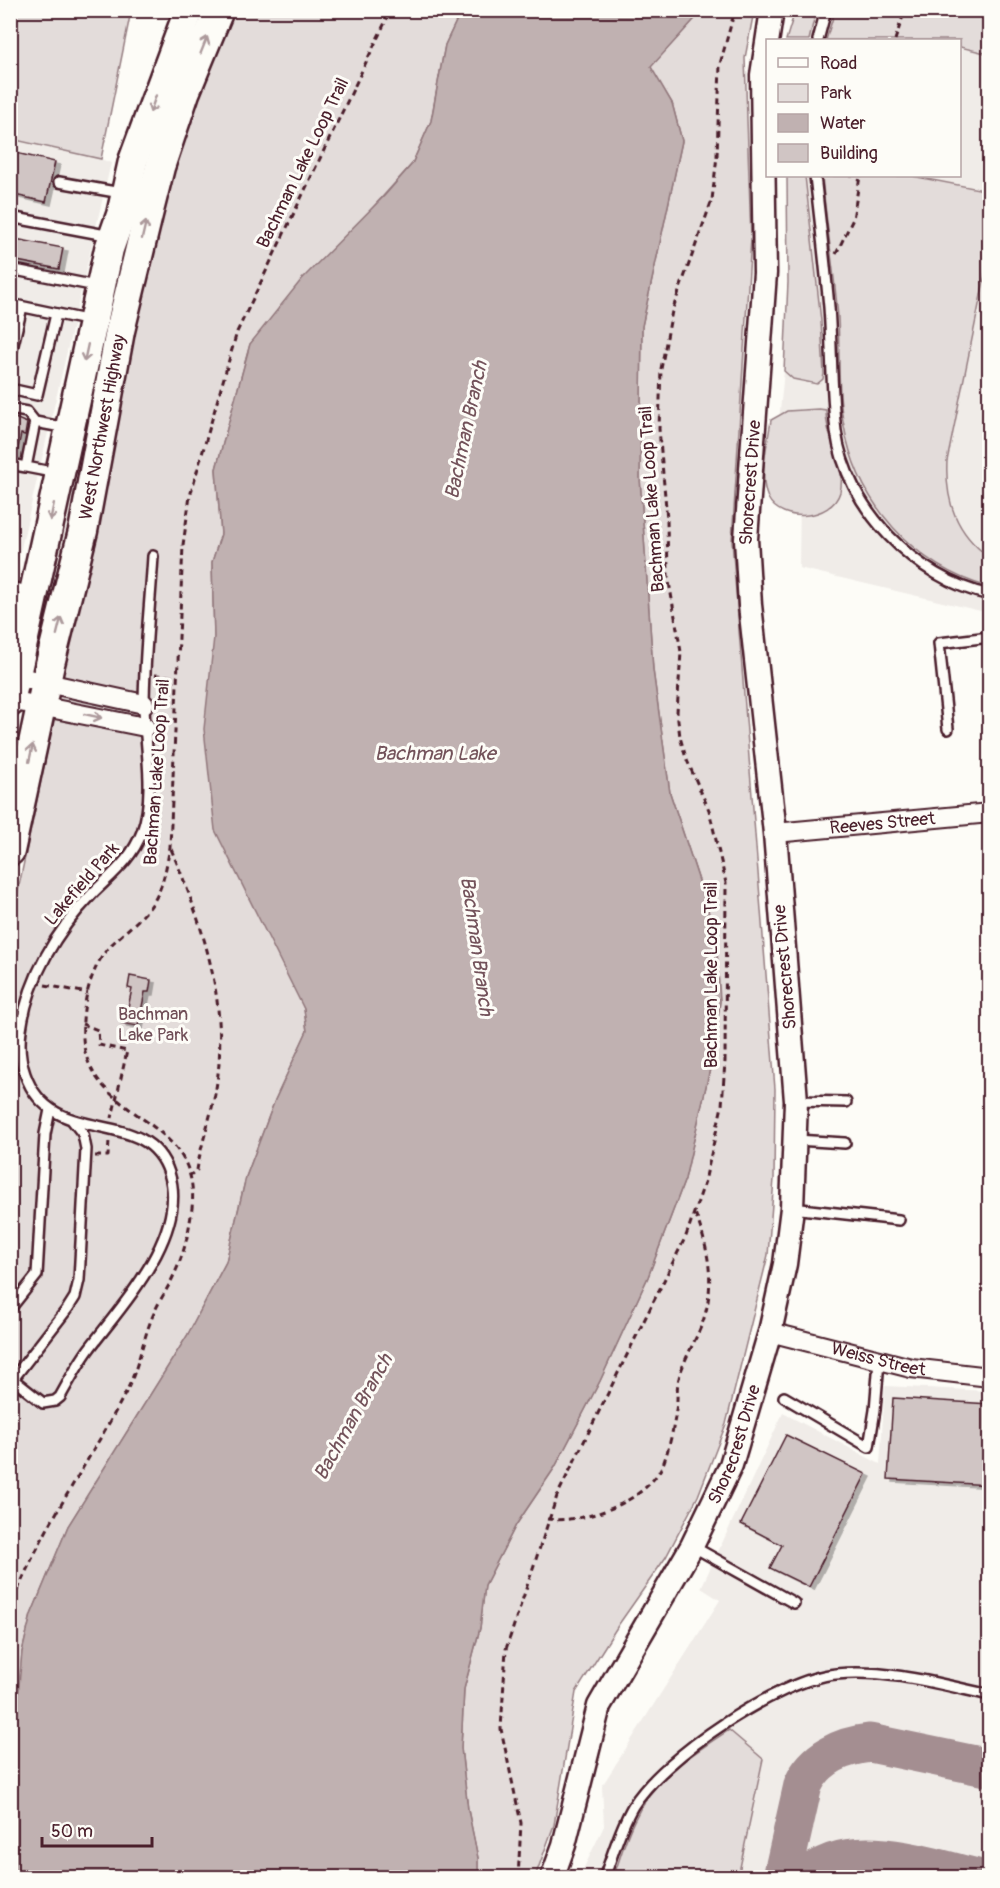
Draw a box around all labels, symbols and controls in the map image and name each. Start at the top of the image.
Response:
one-way arrow [199,36,210,55]
legend [766,39,961,177]
text: Road [820,52,857,75]
street label: Bachman Lake Loop Trail [252,74,354,252]
text: Park [820,82,852,105]
one-way arrow [147,94,158,113]
text: Water [820,112,866,135]
text: Building [820,142,878,165]
one-way arrow [139,221,151,240]
street label: West Northwest Highway [74,332,131,522]
one-way arrow [80,343,91,362]
water label: Bachman Branch [439,357,493,501]
street label: Bachman Lake Loop Trail [634,405,670,593]
street label: Shorecrest Drive [734,419,766,546]
one-way arrow [45,502,57,521]
one-way arrow [54,617,66,636]
street label: Bachman Lake Loop Trail [139,678,175,866]
one-way arrow [83,710,102,722]
water label: Bachman Lake [374,741,498,766]
one-way arrow [26,743,37,763]
street label: Reeves Street [829,807,937,839]
street label: Lakefield Park [40,837,125,930]
water label: Bachman Branch [455,875,499,1019]
street label: Bachman Lake Loop Trail [700,882,723,1068]
street label: Shorecrest Drive [768,903,802,1030]
park label: Bachman Lake Park [118,1003,189,1047]
street label: Weiss Street [829,1337,928,1381]
water label: Bachman Branch [308,1348,399,1484]
street label: Shorecrest Drive [702,1382,766,1508]
scale bar [42,1810,152,1848]
text: 50 m [51,1820,93,1843]

